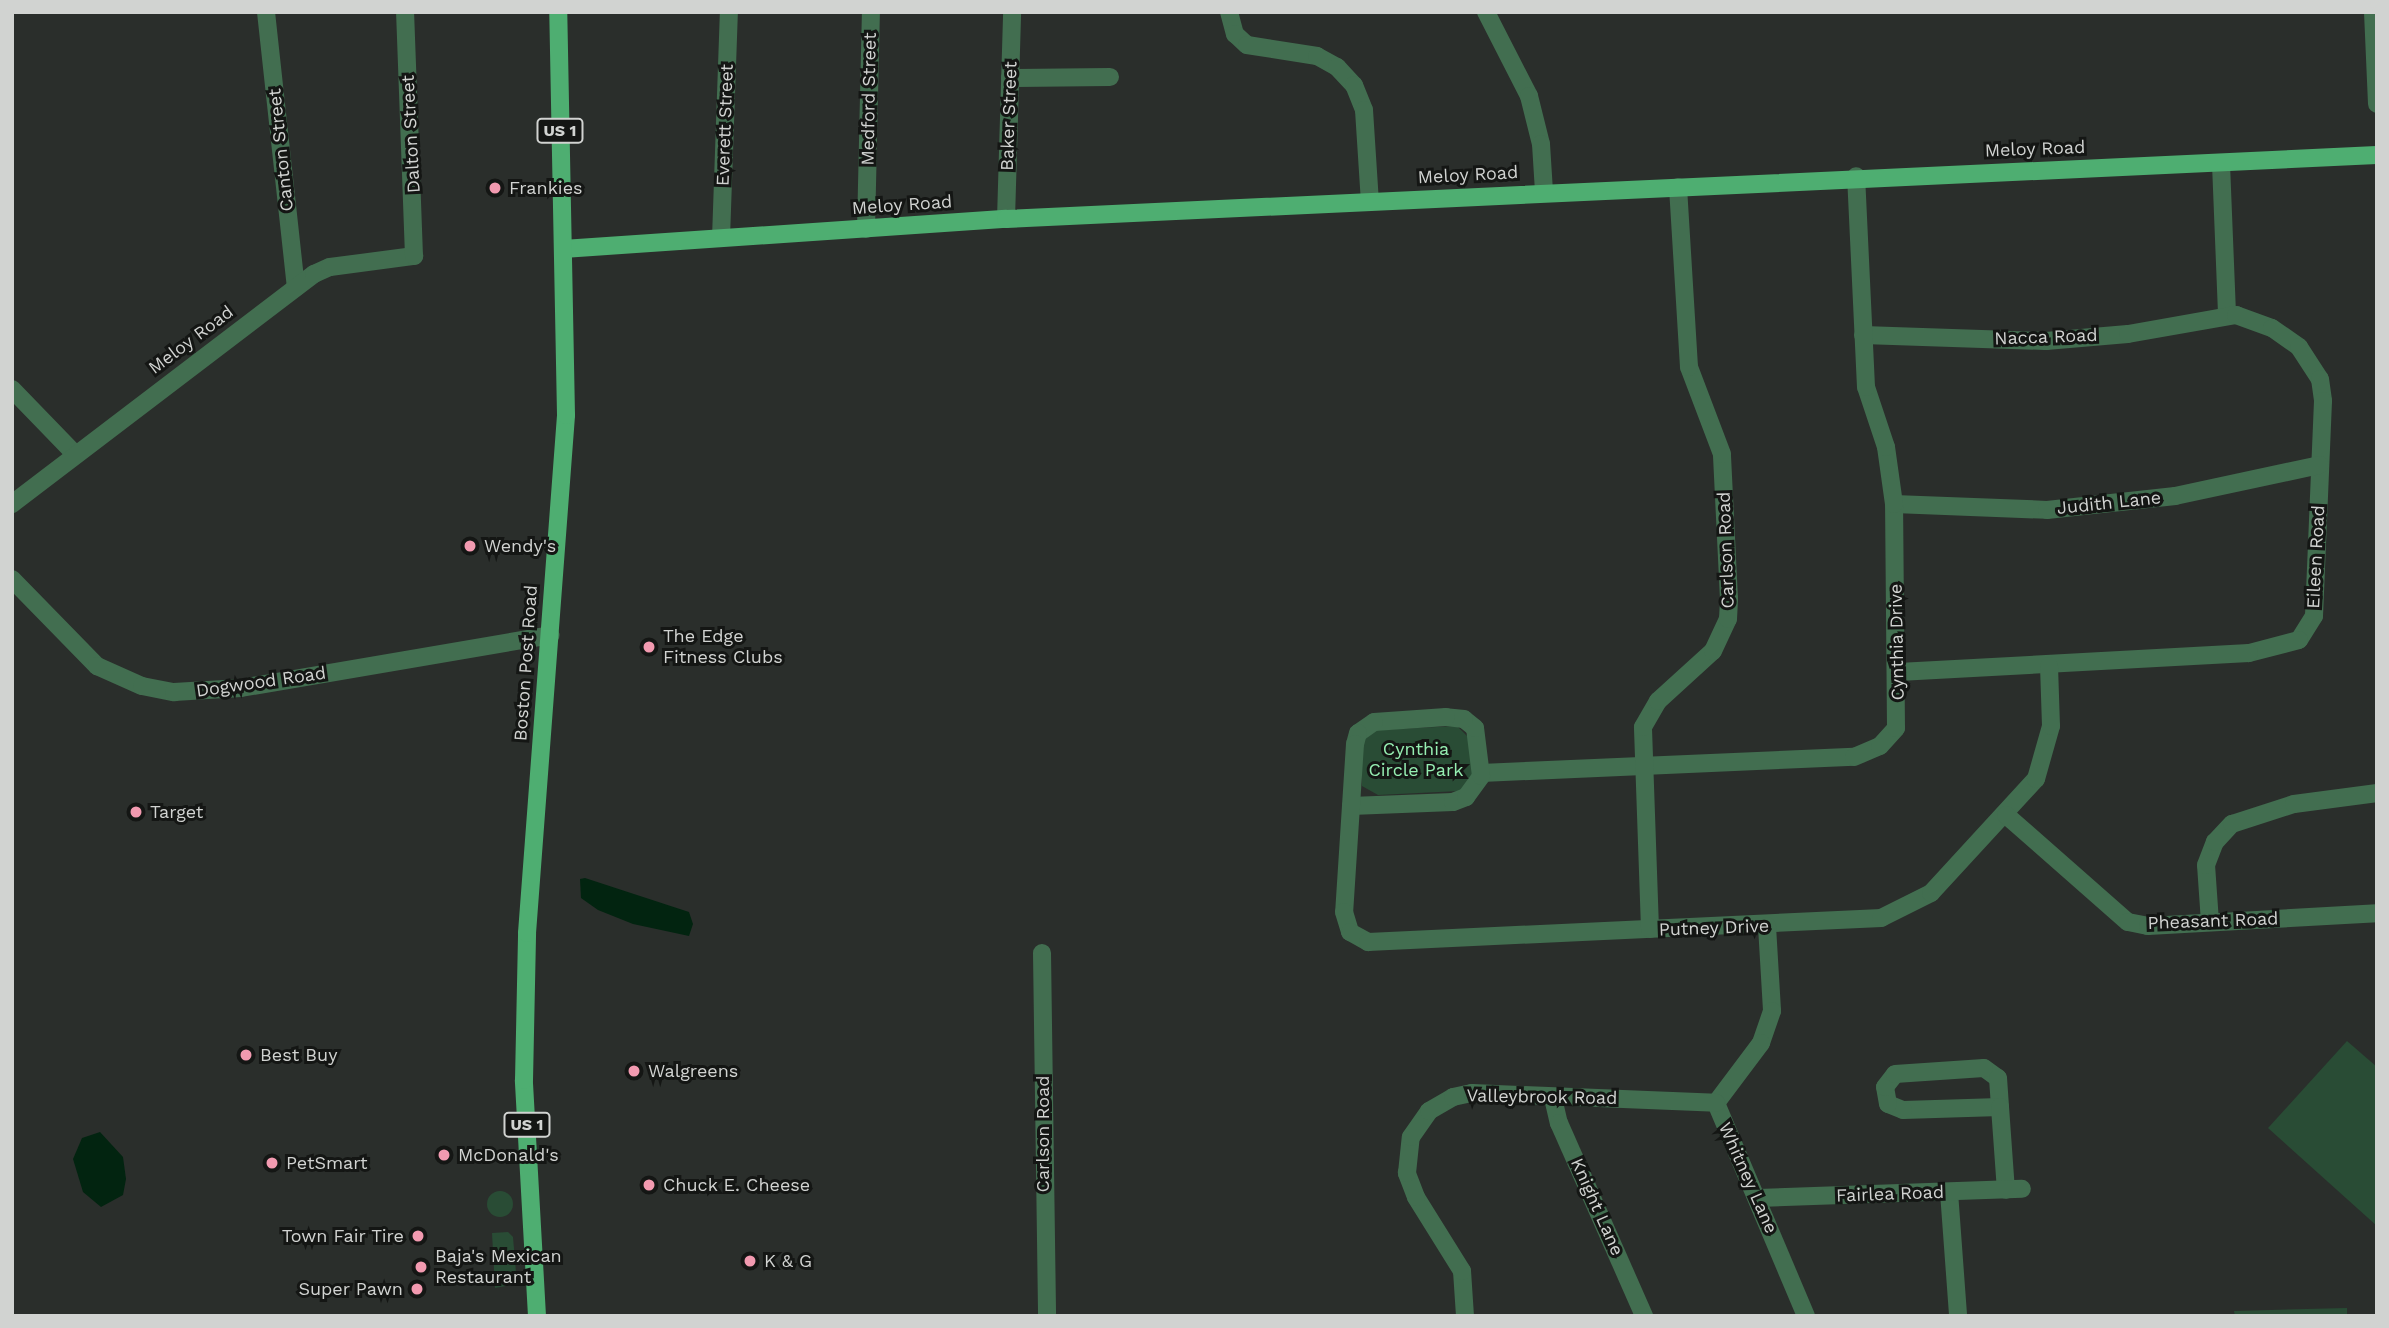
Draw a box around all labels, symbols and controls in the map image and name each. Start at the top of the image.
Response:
street label: Medford Street [857,32,881,166]
street label: Baker Street [996,61,1022,171]
street label: Everett Street [712,64,738,186]
street label: Dalton Street [397,74,425,194]
street label: Canton Street [264,88,298,212]
road number: US 1 [536,119,584,144]
street label: Meloy Road [1984,136,2086,162]
street label: Meloy Road [1417,162,1519,188]
place label: Frankies [509,177,583,199]
marker: Frankies [487,180,503,196]
street label: Meloy Road [851,191,953,219]
street label: Meloy Road [144,301,238,379]
street label: Nacca Road [1994,324,2098,350]
street label: Judith Lane [2056,487,2162,519]
street label: Carlson Road [1713,491,1739,609]
street label: Eileen Road [2302,505,2330,609]
place label: Wendy's [484,535,556,557]
marker: Wendy's [462,538,478,554]
street label: Cynthia Drive [1885,583,1909,701]
street label: Boston Post Road [510,584,542,742]
place label: The Edge Fitness Clubs [663,626,783,668]
marker: The Edge Fitness Clubs [641,639,657,655]
street label: Dogwood Road [195,662,327,702]
park label: Cynthia Circle Park [1368,739,1464,782]
place label: Target [150,801,203,823]
marker: Target [128,804,144,820]
street label: Pheasant Road [2147,908,2279,934]
street label: Putney Drive [1658,915,1770,941]
place label: Best Buy [260,1044,337,1066]
marker: Best Buy [238,1047,254,1063]
place label: Walgreens [648,1060,738,1082]
marker: Walgreens [626,1063,642,1079]
street label: Carlson Road [1032,1076,1054,1192]
street label: Valleybrook Road [1466,1085,1618,1109]
road number: US 1 [503,1112,552,1138]
street label: Whitney Lane [1714,1119,1782,1237]
place label: McDonald's [458,1144,559,1166]
marker: McDonald's [436,1147,452,1163]
place label: PetSmart [286,1152,368,1174]
marker: PetSmart [264,1155,280,1171]
street label: Knight Lane [1566,1155,1628,1259]
place label: Chuck E. Cheese [663,1174,811,1196]
marker: Chuck E. Cheese [641,1177,657,1193]
street label: Fairlea Road [1835,1181,1945,1207]
place label: Town Fair Tire [281,1225,404,1247]
marker: Town Fair Tire [410,1228,426,1244]
place label: Baja's Mexican Restaurant [435,1246,562,1288]
place label: K & G [764,1250,812,1272]
marker: K & G [742,1253,758,1269]
marker: Baja's Mexican Restaurant [413,1259,429,1275]
place label: Super Pawn [298,1278,403,1300]
marker: Super Pawn [409,1281,425,1297]

